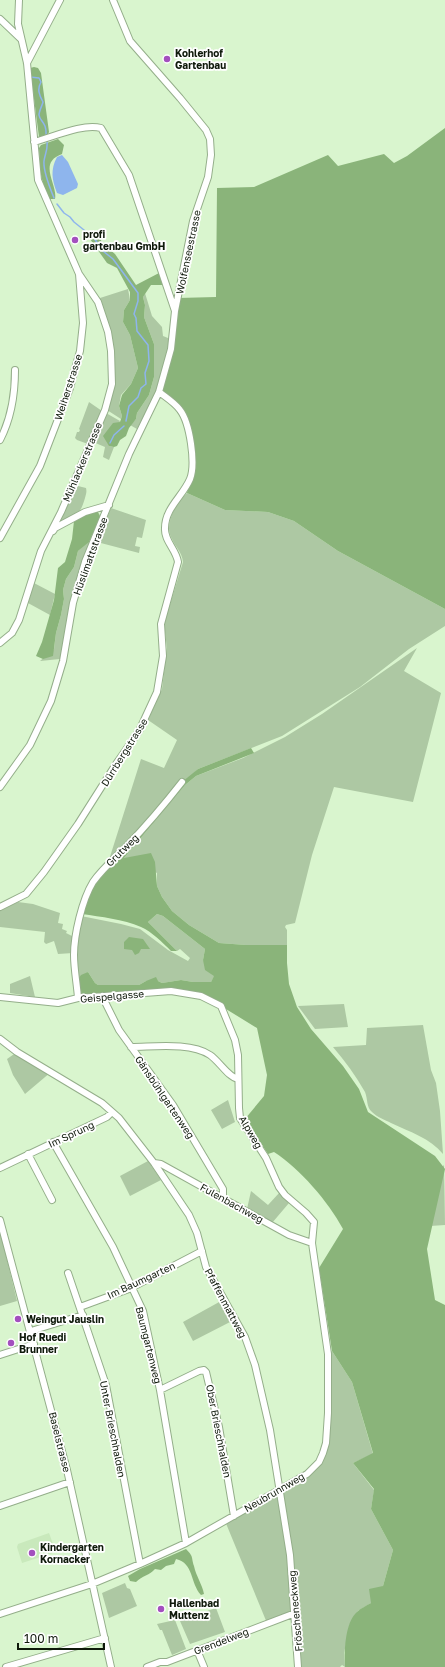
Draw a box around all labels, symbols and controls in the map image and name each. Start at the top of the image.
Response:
place label: Kohlerhof Gartenbau [175,47,226,71]
marker: Kohlerhof Gartenbau [162,54,172,64]
street label: Wolfenseestrasse [173,209,203,295]
place label: profi gartenbau GmbH [83,228,165,252]
marker: profi gartenbau GmbH [70,235,80,245]
street label: Weiherstrasse [52,352,84,422]
street label: Mühlackerstrasse [60,420,104,504]
street label: Hüslimattstrasse [70,515,110,597]
street label: Dürrbergstrasse [98,716,150,788]
street label: Grutweg [103,831,141,869]
street label: Geispelgasse [80,987,145,1005]
street label: Gänsbühlgartenweg [133,1053,197,1141]
street label: Alpweg [237,1114,265,1150]
street label: Im Sprung [46,1118,96,1150]
street label: Fulenbachweg [198,1181,266,1225]
street label: Im Baumgarten [105,1259,177,1301]
street label: Pfaffenmattweg [203,1266,249,1340]
street label: Baumgartenweg [134,1305,164,1385]
place label: Weingut Jauslin [26,1313,104,1325]
marker: Weingut Jauslin [13,1314,23,1324]
place label: Hof Ruedi Brunner [19,1331,66,1355]
marker: Hof Ruedi Brunner [6,1338,16,1348]
street label: Unter Brieschhalden [98,1379,128,1479]
street label: Ober Brieschhalden [204,1383,234,1479]
street label: Baselstrasse [47,1411,73,1474]
street label: Neubrunnweg [242,1470,306,1514]
place label: Kindergarten Kornacker [40,1541,104,1565]
marker: Kindergarten Kornacker [27,1548,37,1558]
street label: Fröscheneckweg [285,1570,305,1652]
place label: Hallenbad Muttenz [169,1597,219,1621]
marker: Hallenbad Muttenz [156,1604,166,1614]
scale bar [18,1625,104,1651]
street label: Grendelweg [192,1625,250,1657]
text: 100 m [24,1631,58,1646]

